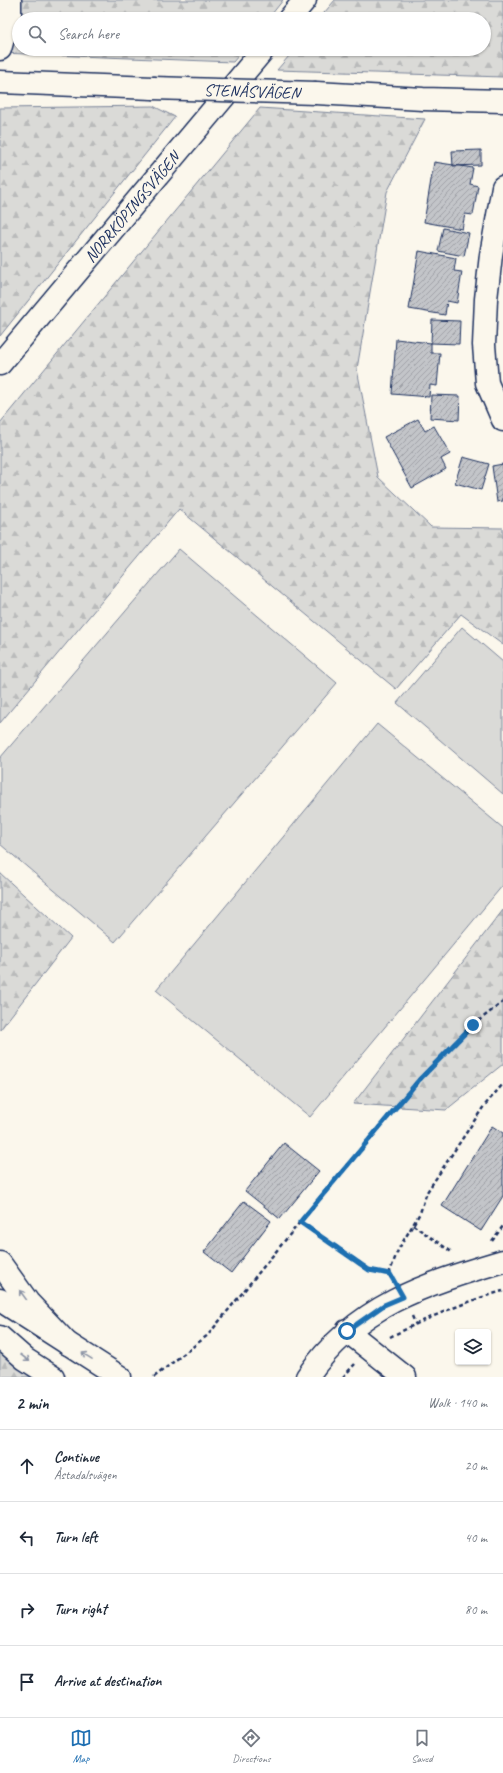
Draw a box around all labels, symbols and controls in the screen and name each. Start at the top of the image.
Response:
search box [12,12,491,56]
icon: search [26,23,48,45]
text: Search here [58,25,119,44]
street label: STENÅSVÄGEN [204,80,303,104]
street label: NORRKÖPINGSVÄGEN [80,146,186,267]
route end [464,1016,482,1034]
one-way arrow [19,1289,27,1300]
route start [338,1322,356,1340]
map controls [455,1329,491,1365]
button: layers [455,1329,491,1365]
one-way arrow [82,1352,93,1360]
one-way arrow [20,1354,31,1363]
text: 2 min [16,1393,49,1414]
text: Walk · 140 m [428,1395,487,1411]
text: Continue [54,1448,99,1467]
icon: ahead [16,1455,38,1477]
text: 20 m [465,1458,487,1474]
text: Åstadalsvägen [54,1467,117,1483]
icon: left [16,1527,38,1549]
text: Turn left [54,1528,97,1547]
text: 40 m [465,1530,487,1546]
icon: right [16,1599,38,1621]
text: Turn right [54,1600,107,1619]
text: 80 m [465,1602,487,1618]
icon: arrive [16,1671,38,1693]
text: Arrive at destination [54,1672,161,1691]
tab: Map [70,1727,92,1765]
tab: Directions [232,1727,271,1765]
tab: Saved [411,1727,433,1765]

